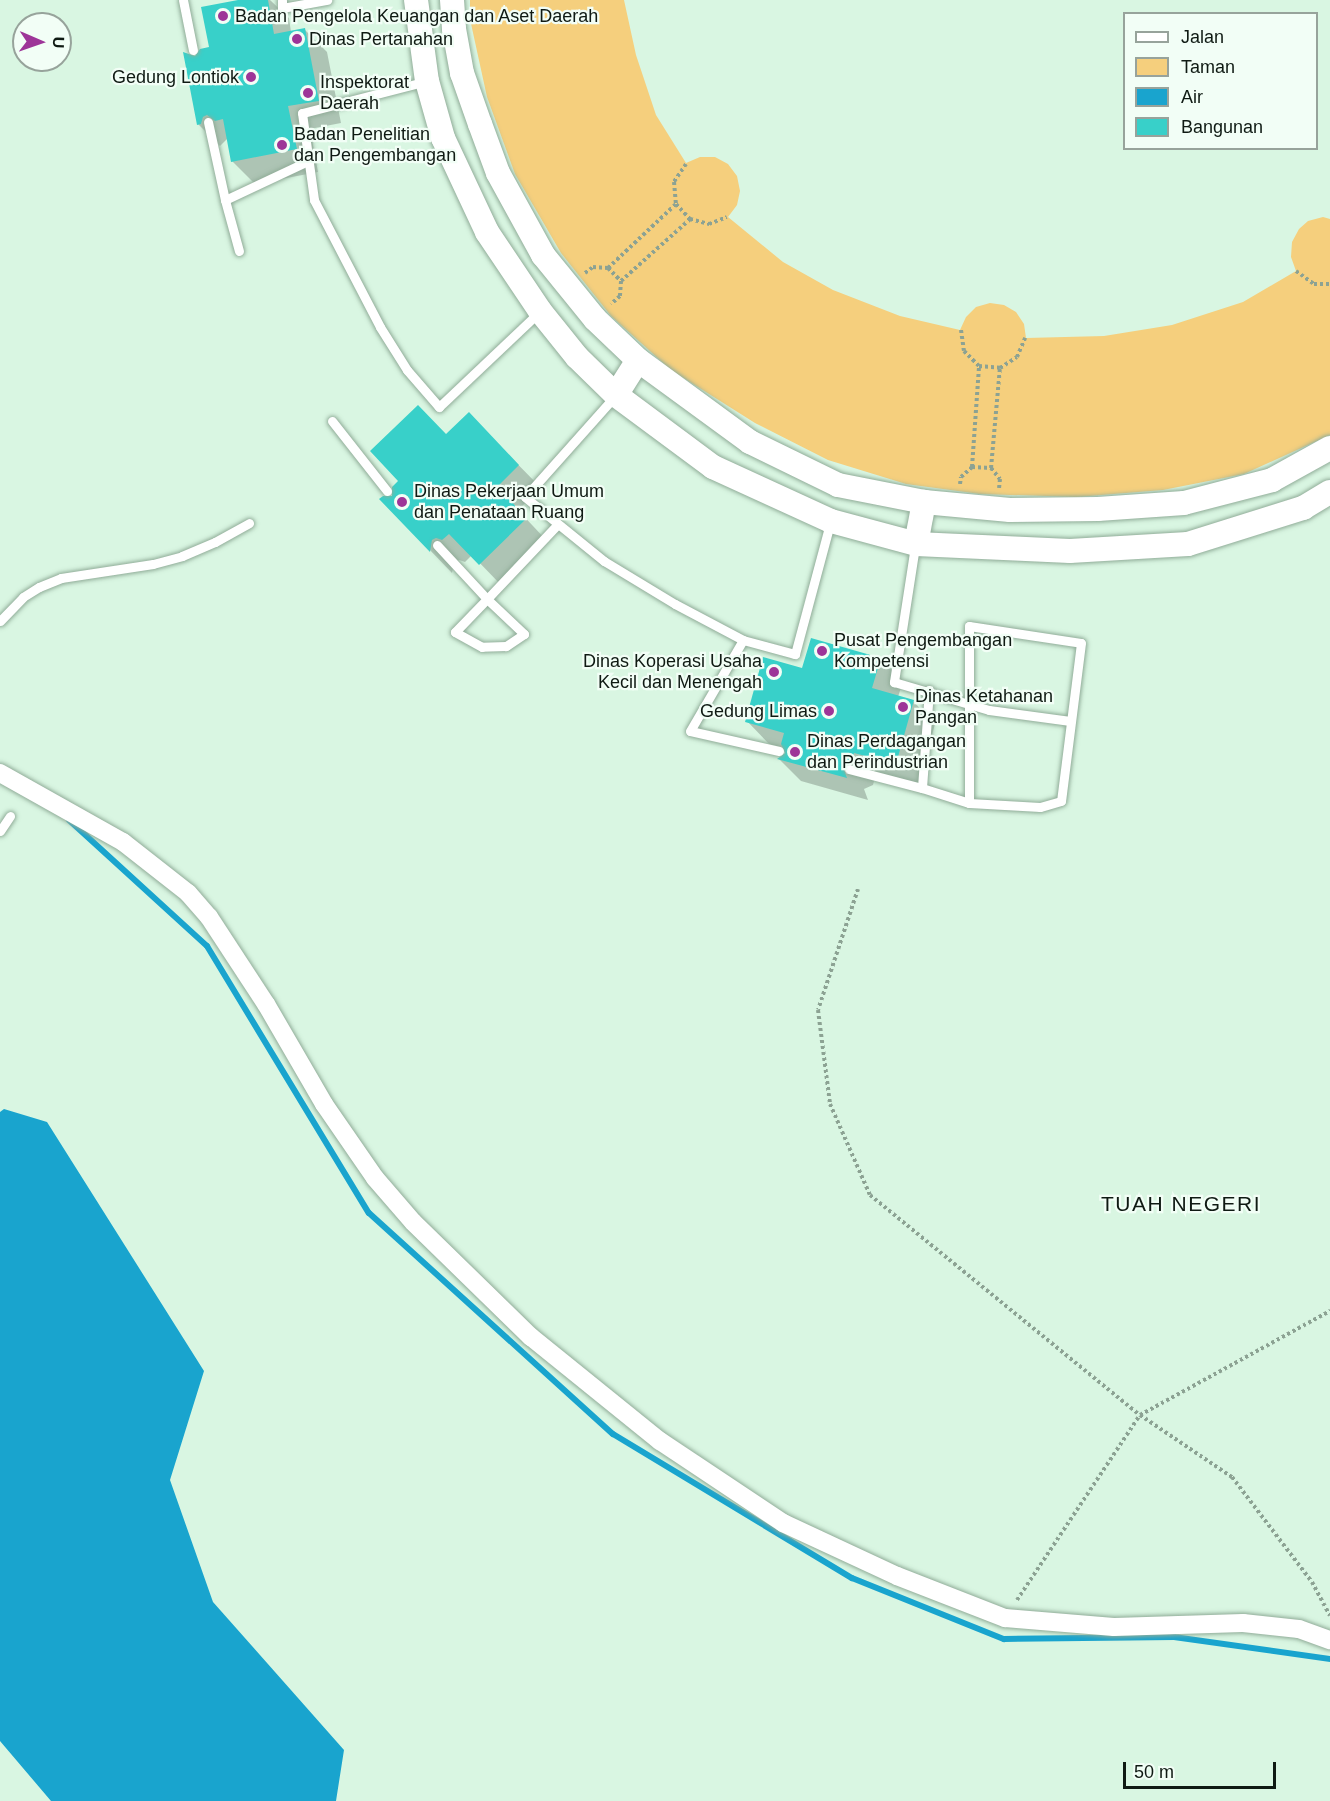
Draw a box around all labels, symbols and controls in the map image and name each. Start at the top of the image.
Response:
place label: Badan Pengelola Keuangan dan Aset Daerah [235,5,599,27]
marker: Badan Pengelola Keuangan dan Aset Daerah [216,9,230,23]
north arrow [12,12,72,72]
legend [1123,12,1318,150]
text: Jalan [1181,27,1224,47]
place label: Dinas Pertanahan [309,28,453,50]
marker: Dinas Pertanahan [290,32,304,46]
text: U [50,37,67,49]
text: Taman [1181,57,1235,77]
place label: Gedung Lontiok [112,66,239,88]
marker: Gedung Lontiok [244,70,258,84]
place label: Inspektorat Daerah [320,72,409,115]
marker: Inspektorat Daerah [301,86,315,100]
text: Air [1181,87,1203,107]
text: Bangunan [1181,117,1263,137]
place label: Badan Penelitian dan Pengembangan [294,124,456,166]
marker: Badan Penelitian dan Pengembangan [275,138,289,152]
place label: Dinas Pekerjaan Umum dan Penataan Ruang [414,481,604,524]
marker: Dinas Pekerjaan Umum dan Penataan Ruang [395,495,409,509]
place label: Pusat Pengembangan Kompetensi [834,630,1012,672]
marker: Pusat Pengembangan Kompetensi [815,644,829,658]
place label: Dinas Koperasi Usaha Kecil dan Menengah [583,651,762,694]
marker: Dinas Koperasi Usaha Kecil dan Menengah [767,665,781,679]
place label: Dinas Ketahanan Pangan [915,686,1053,728]
place label: Gedung Limas [700,700,817,722]
marker: Dinas Ketahanan Pangan [896,700,910,714]
marker: Gedung Limas [822,704,836,718]
place label: Dinas Perdagangan dan Perindustrian [807,731,966,774]
marker: Dinas Perdagangan dan Perindustrian [788,745,802,759]
district label: TUAH NEGERI [1101,1191,1261,1217]
scale bar [1126,1750,1279,1788]
text: 50 m [1134,1762,1174,1782]

